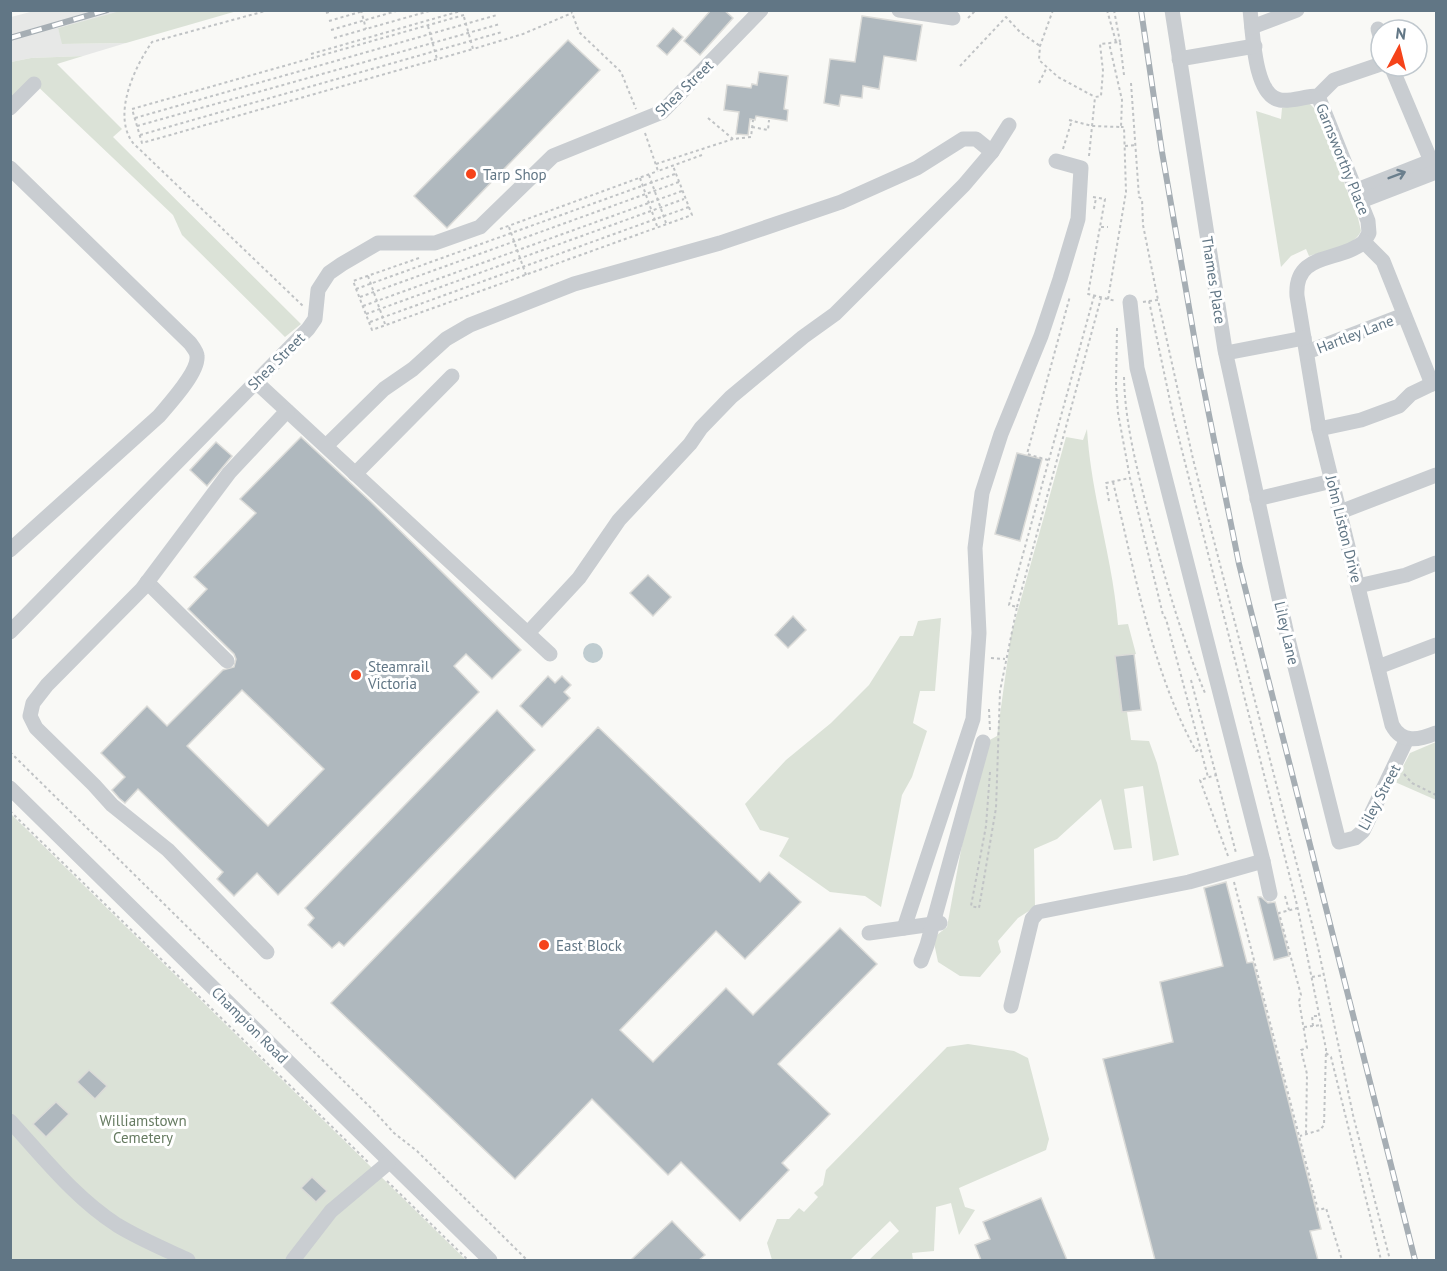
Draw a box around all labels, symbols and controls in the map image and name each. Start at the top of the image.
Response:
north arrow [1369,18,1429,78]
text: N [1394,23,1407,44]
street label: Shea Street [651,56,717,120]
street label: Garnsworthy Place [1312,100,1374,218]
place label: Tarp Shop [483,165,547,184]
marker: Tarp Shop [464,167,478,181]
one-way arrow [1387,169,1405,180]
street label: Thames Place [1198,235,1230,325]
street label: Hartley Lane [1314,311,1396,357]
street label: Shea Street [243,328,309,394]
street label: John Liston Drive [1321,473,1366,585]
street label: Liley Lane [1270,599,1304,667]
place label: Steamrail Victoria [367,657,430,693]
marker: Steamrail Victoria [349,668,363,682]
street label: Liley Street [1354,761,1404,833]
place label: East Block [556,936,623,955]
marker: East Block [537,938,551,952]
street label: Champion Road [208,983,292,1067]
park label: Williamstown Cemetery [99,1111,187,1147]

